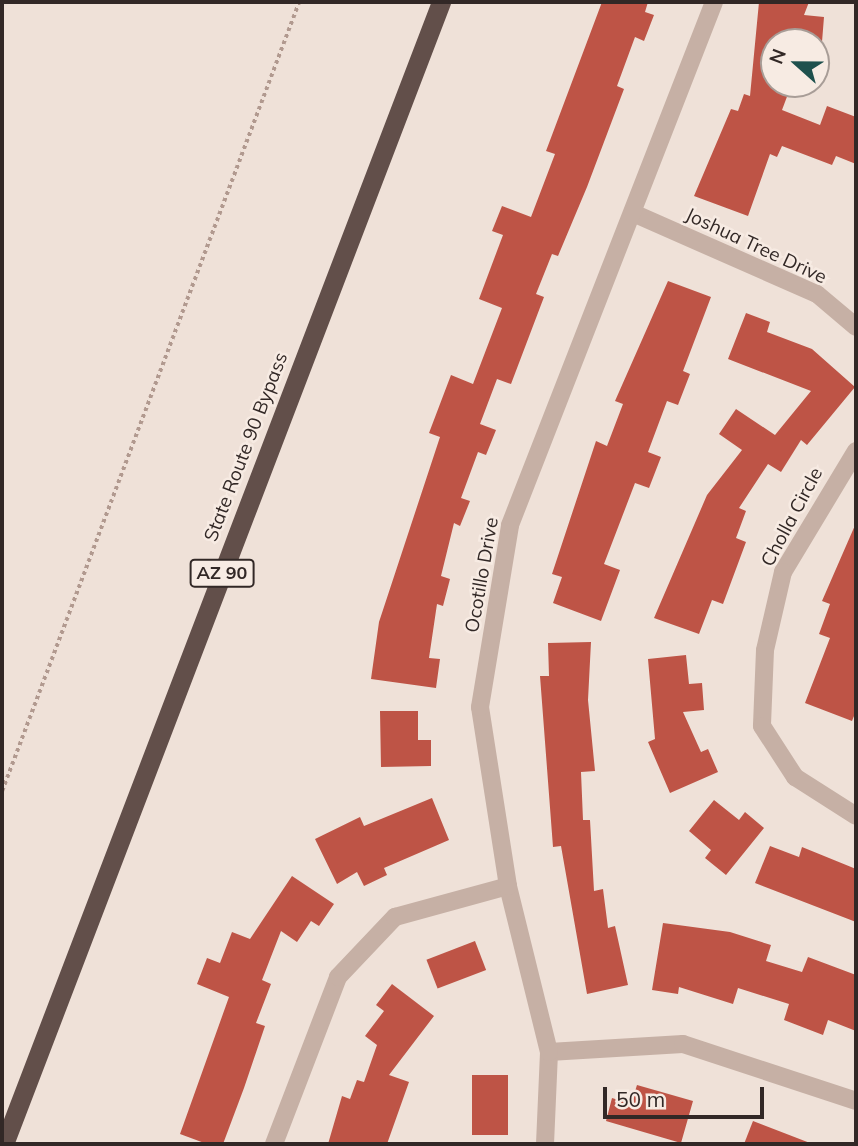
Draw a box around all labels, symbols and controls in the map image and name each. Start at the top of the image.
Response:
north arrow [760,28,830,98]
text: N [763,45,791,67]
street label: Joshua Tree Drive [682,203,830,289]
street label: State Route 90 Bypass [199,349,293,545]
street label: Cholla Circle [756,464,828,570]
street label: Ocotillo Drive [461,516,503,634]
road number: AZ 90 [189,558,255,588]
scale bar [606,1072,767,1116]
text: 50 m [616,1086,665,1112]

